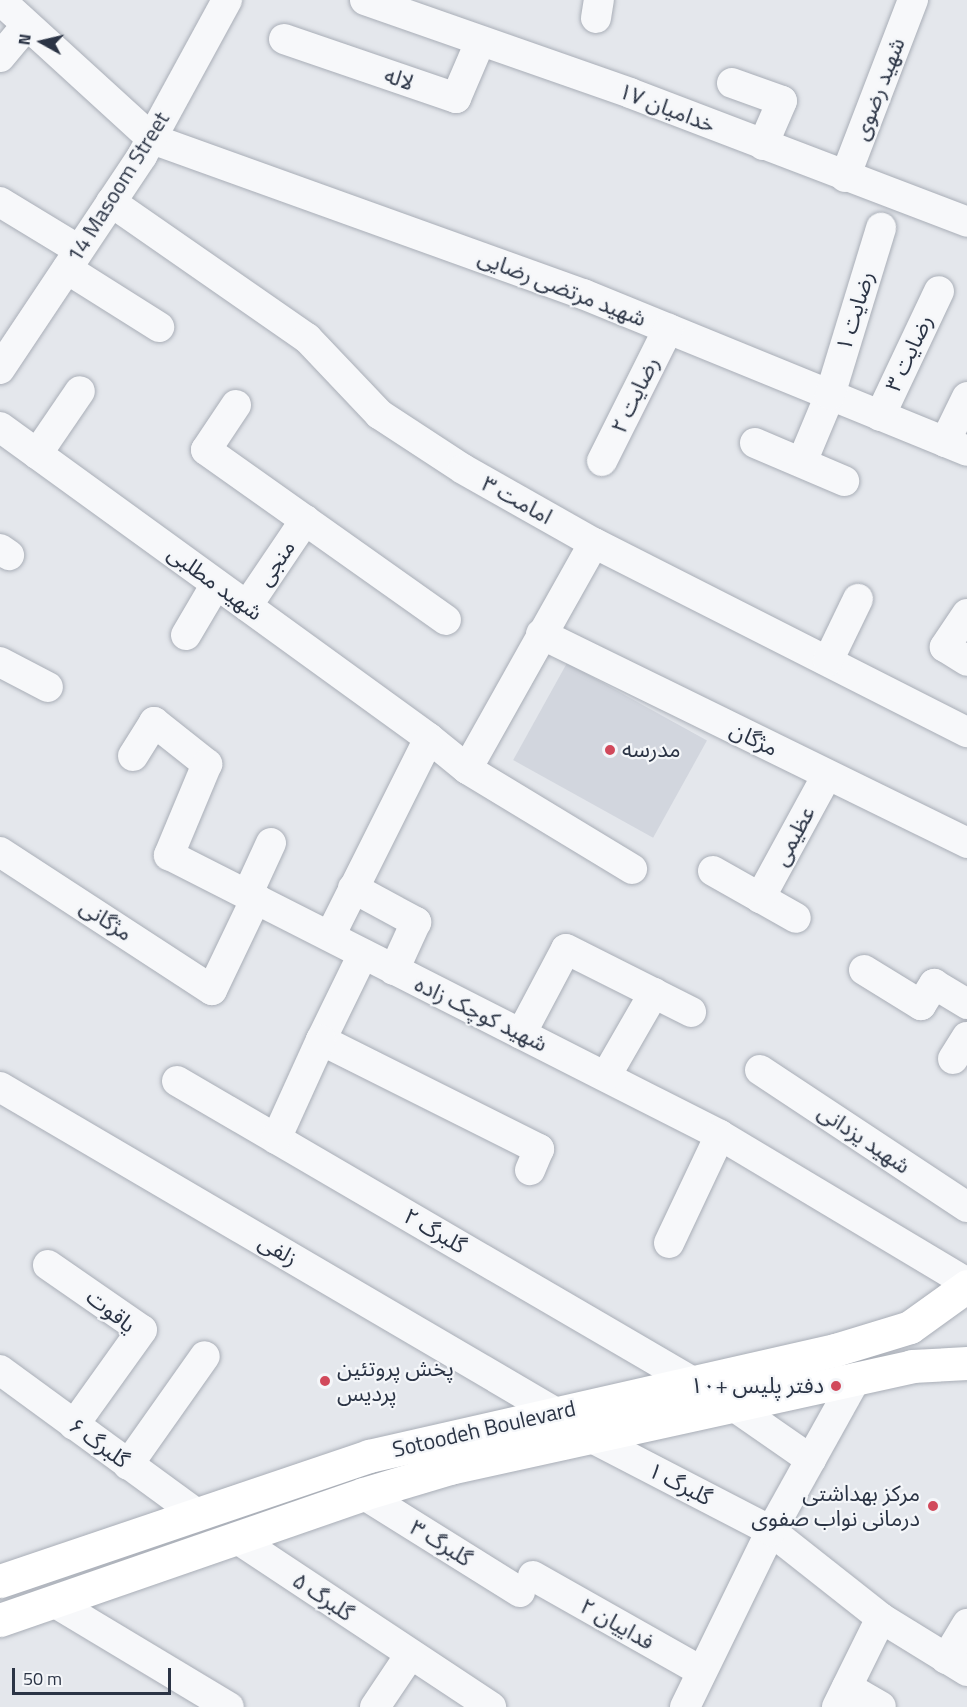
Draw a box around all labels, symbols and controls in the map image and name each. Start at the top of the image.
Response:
north arrow [12,12,72,72]
text: N [12,32,37,47]
street label: شهید رضوی [847,34,911,144]
street label: لاله [381,62,417,96]
street label: خدامیان ۱۷ [615,78,719,138]
street label: 14 Masoom Street [61,107,175,267]
street label: شهید مرتضی رضایی [474,244,650,332]
street label: رضایت ۱ [830,268,880,354]
street label: رضایت ۳ [880,310,938,396]
street label: رضایت ۲ [605,352,665,438]
street label: امامت ۳ [477,470,557,530]
street label: منجی [251,535,301,591]
street label: شهید مطلبی [162,540,268,626]
street label: مژگان [726,716,782,762]
place label: مدرسه [622,737,681,763]
marker: مدرسه [603,743,617,757]
street label: عظیمی [767,802,821,870]
street label: مژگانی [75,893,137,947]
street label: شهید کوچک زاده [410,971,552,1057]
street label: شهید یزدانی [813,1099,915,1179]
street label: گلبرگ ۲ [399,1203,471,1259]
street label: زلفی [254,1228,302,1272]
street label: یاقوت [81,1284,141,1338]
place label: پخش پروتئین پردیس [337,1355,454,1406]
place label: دفتر پلیس +۱۰ [690,1373,824,1399]
marker: پخش پروتئین پردیس [318,1374,332,1388]
marker: دفتر پلیس +۱۰ [829,1379,843,1393]
street label: Sotoodeh Boulevard [390,1395,578,1463]
street label: گلبرگ ۶ [64,1412,134,1474]
street label: گلبرگ ۱ [644,1457,716,1511]
place label: مرکز بهداشتی درمانی نواب صفوی [751,1480,920,1532]
marker: مرکز بهداشتی درمانی نواب صفوی [924,1497,942,1515]
street label: گلبرگ ۳ [405,1514,477,1572]
street label: گلبرگ ۵ [288,1567,358,1627]
street label: فداییان ۲ [576,1592,658,1656]
scale bar [15,1656,174,1694]
text: 50 m [23,1665,62,1692]

